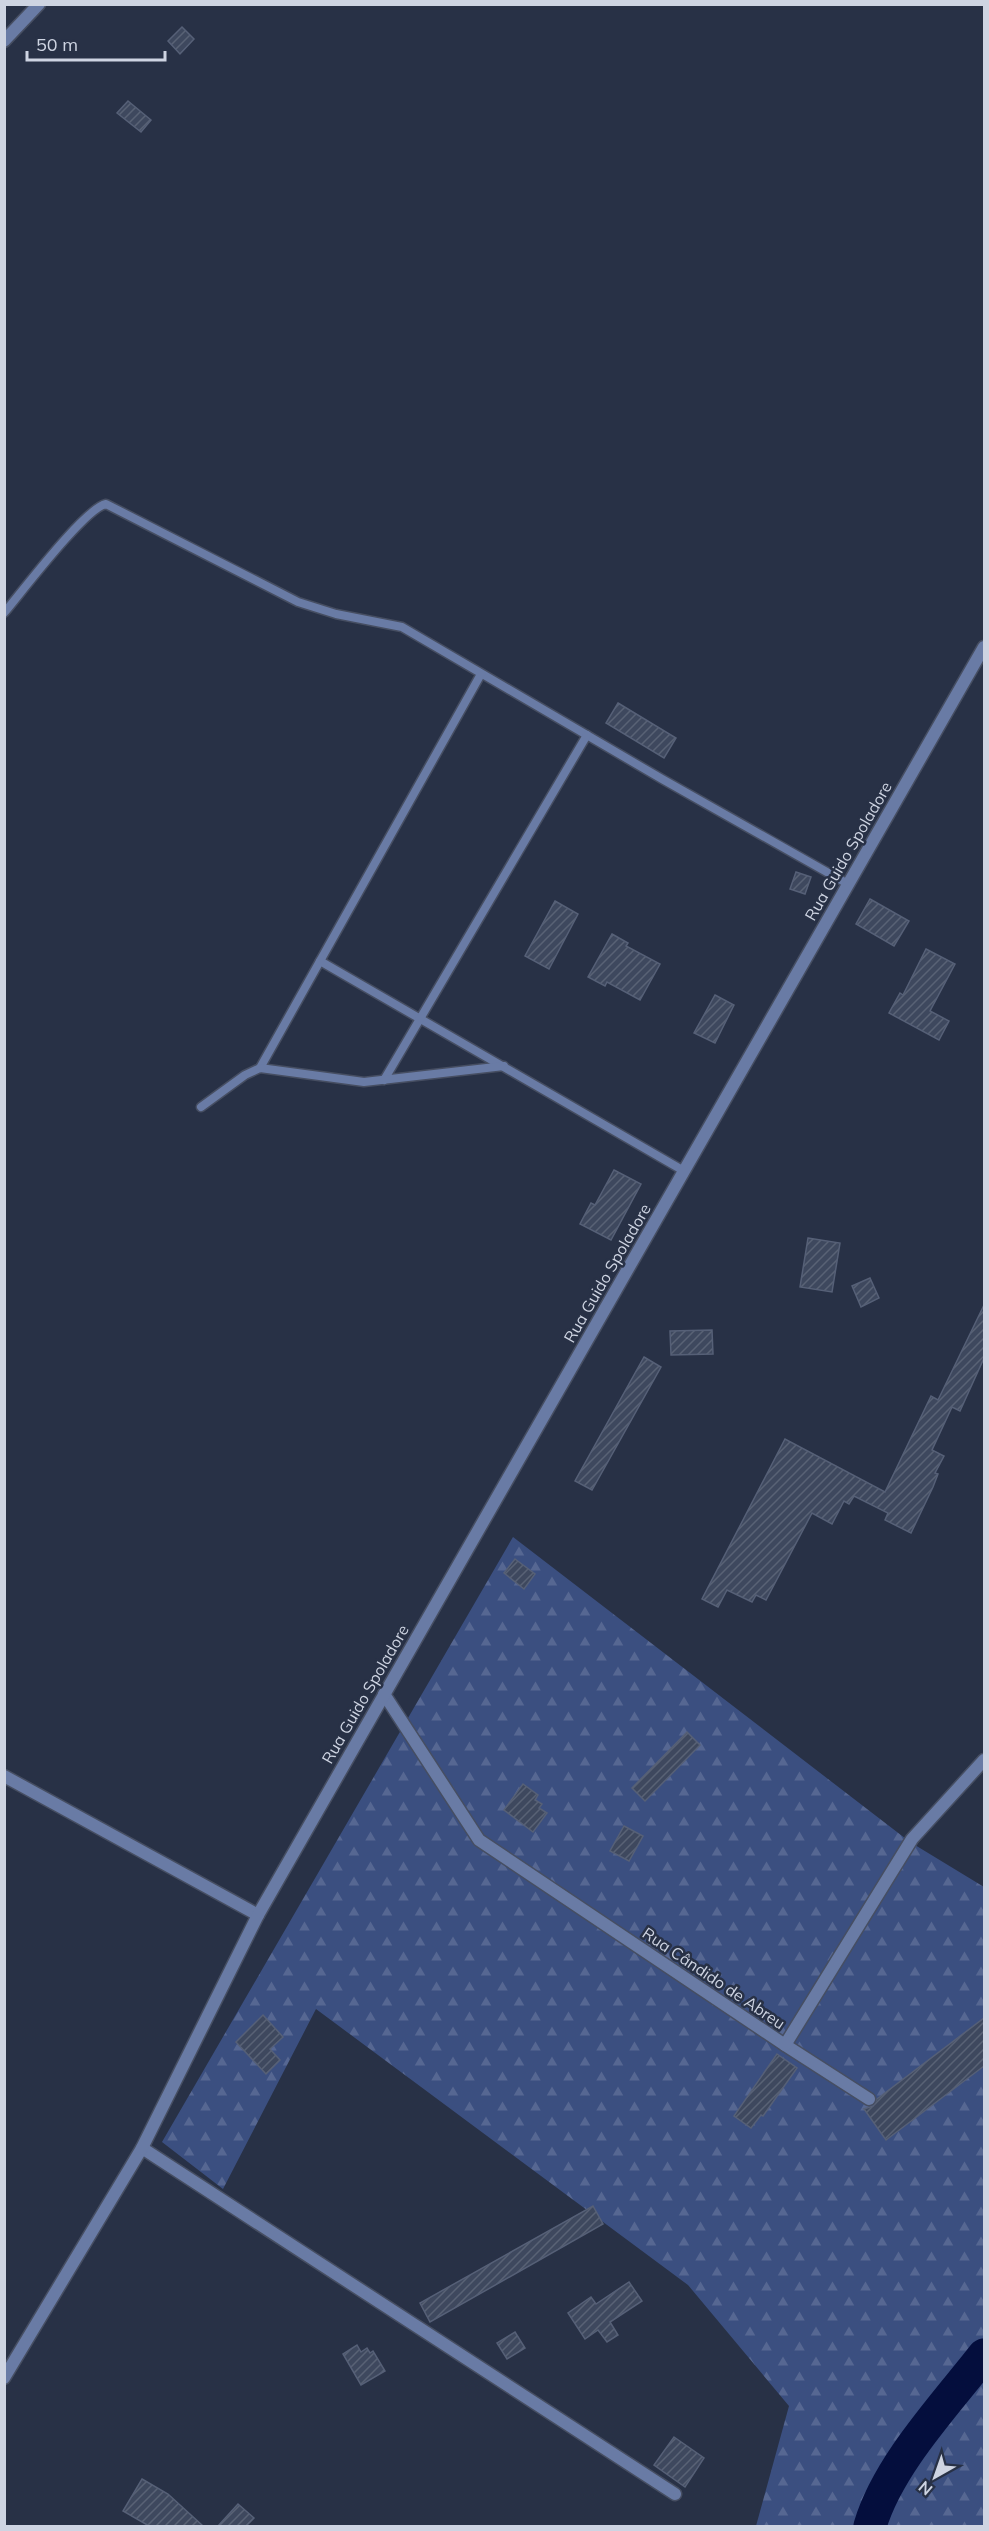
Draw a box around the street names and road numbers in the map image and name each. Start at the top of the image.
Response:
street label: Rua Guido Spoladore [800,778,896,924]
street label: Rua Guido Spoladore [559,1200,655,1346]
street label: Rua Guido Spoladore [317,1621,413,1767]
street label: Rua Cândido de Abreu [639,1923,789,2033]

